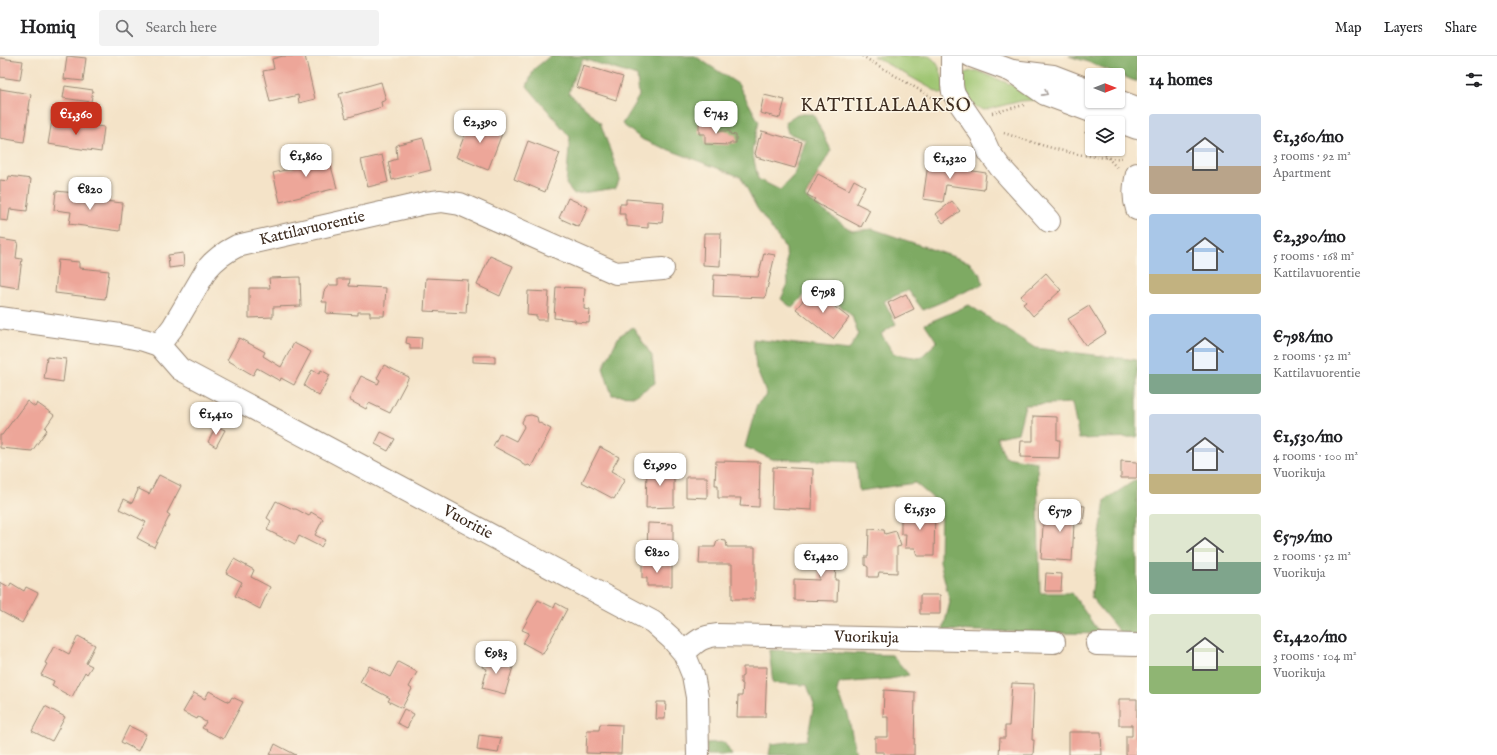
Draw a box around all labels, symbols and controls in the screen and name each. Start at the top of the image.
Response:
search box [99,10,379,46]
text: Homiq [20,16,75,40]
icon: search [113,17,135,39]
text: Search here [145,18,217,37]
text: Map [1335,19,1362,37]
text: Layers [1384,19,1423,37]
text: Share [1445,19,1477,37]
north arrow [1085,68,1125,108]
map controls [1085,68,1125,156]
icon: filters [1463,69,1485,91]
text: 14 homes [1149,70,1212,91]
one-way arrow [1040,88,1048,95]
district label: KATTILALAAKSO [800,95,972,118]
pin: €743 [692,101,740,135]
pin: €1,360 [43,102,109,136]
text: €743 [704,105,728,122]
text: €1,360 [60,106,92,123]
pin: €2,390 [447,110,513,144]
text: €2,390 [463,114,497,131]
button: layers [1085,116,1125,156]
text: €1,360/mo [1273,127,1344,148]
icon: home [1181,130,1229,178]
pin: €1,860 [273,144,339,178]
pin: €1,320 [917,146,983,180]
text: €1,860 [290,148,322,165]
text: 3 rooms · 92 m² [1273,148,1351,165]
text: €1,320 [933,150,967,167]
text: Apartment [1273,165,1331,182]
pin: €820 [66,177,114,211]
text: €820 [77,181,103,198]
street label: Kattilavuorentie [258,207,367,251]
text: €2,390/mo [1273,227,1346,248]
icon: home [1181,230,1229,278]
text: 5 rooms · 168 m² [1273,248,1354,265]
text: Kattilavuorentie [1273,265,1360,282]
pin: €798 [799,280,847,314]
text: €798 [811,284,835,301]
text: €798/mo [1273,327,1333,348]
icon: home [1181,330,1229,378]
text: 2 rooms · 52 m² [1273,348,1351,365]
text: Kattilavuorentie [1273,365,1360,382]
pin: €1,410 [183,402,249,436]
text: €1,410 [199,406,233,423]
text: €1,530/mo [1273,427,1343,448]
icon: home [1181,430,1229,478]
text: 4 rooms · 100 m² [1273,448,1358,465]
pin: €1,990 [627,453,693,487]
text: €1,990 [643,457,677,474]
text: Vuorikuja [1273,465,1326,482]
pin: €1,530 [887,497,953,531]
pin: €579 [1036,499,1084,533]
street label: Vuoritie [438,501,496,544]
text: €1,530 [904,501,936,518]
text: €579 [1048,503,1072,520]
text: €579/mo [1273,527,1332,548]
icon: home [1181,530,1229,578]
pin: €820 [633,540,681,574]
text: €820 [644,544,670,561]
pin: €1,420 [788,544,854,578]
text: €1,420 [803,548,839,565]
text: 2 rooms · 52 m² [1273,548,1351,565]
text: Vuorikuja [1273,565,1326,582]
street label: Vuorikuja [833,627,899,649]
text: €1,420/mo [1273,627,1347,648]
icon: home [1181,630,1229,678]
pin: €983 [472,641,520,675]
text: €983 [484,645,508,662]
text: 3 rooms · 104 m² [1273,648,1357,665]
text: Vuorikuja [1273,665,1326,682]

